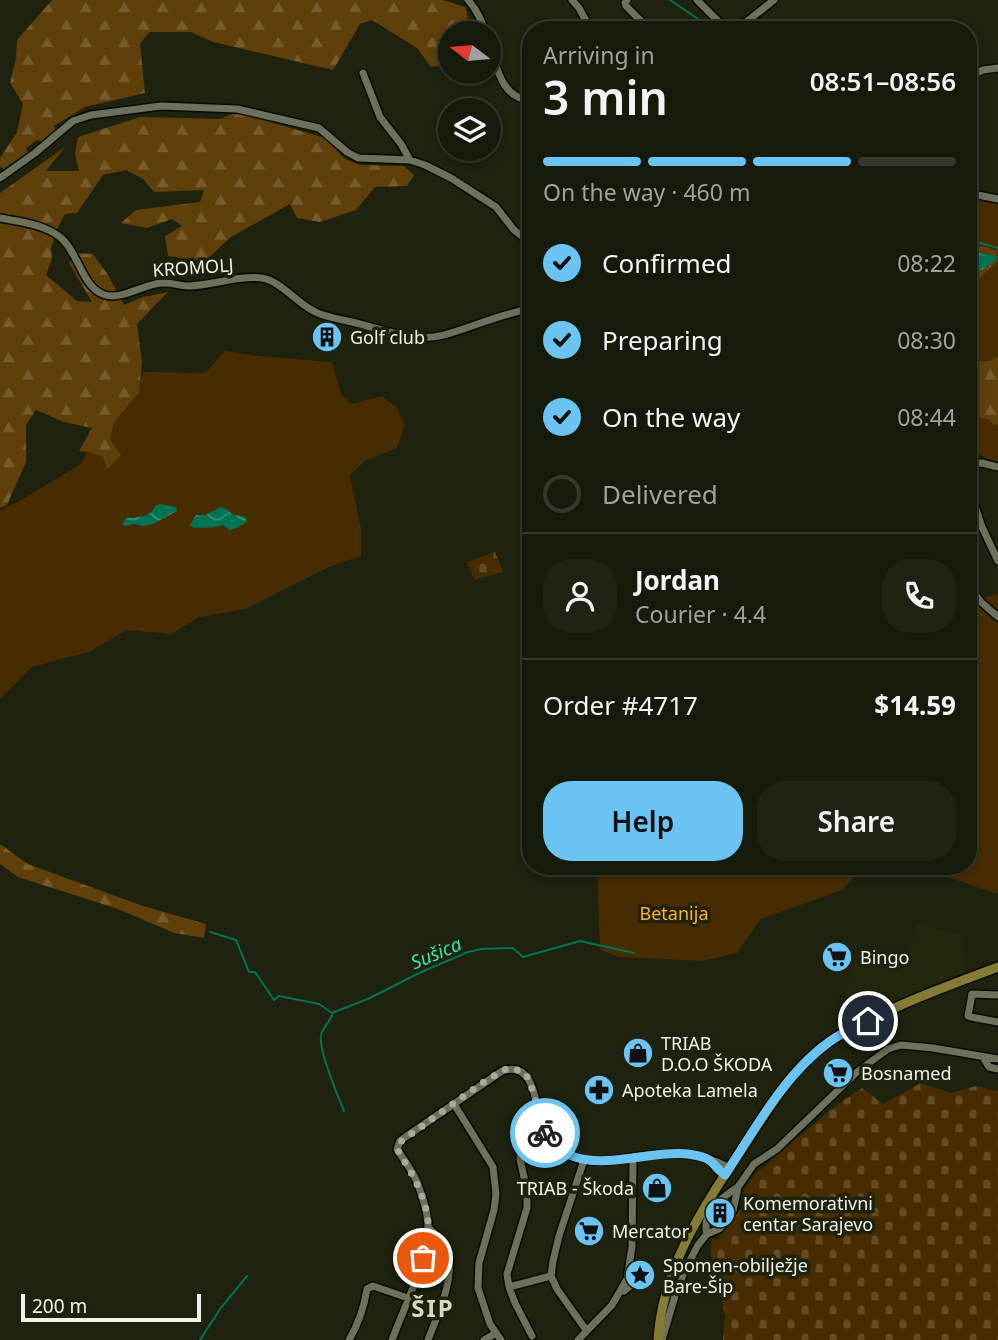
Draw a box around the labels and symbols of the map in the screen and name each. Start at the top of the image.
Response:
north arrow [438,21,500,84]
street label: KROMOLJ [152,252,234,282]
building icon: Golf club [310,320,344,354]
place label: Golf club [350,325,425,349]
park label: Betanija [640,901,708,925]
water label: Sušica [406,931,466,975]
supermarket icon: Bingo [820,940,854,974]
place label: Bingo [860,945,909,969]
pin [838,991,898,1051]
place label: TRIAB D.O.O ŠKODA [661,1031,773,1076]
shop icon: TRIAB D.O.O ŠKODA [621,1036,655,1070]
supermarket icon: Bosnamed [821,1056,855,1090]
place label: Bosnamed [861,1061,952,1085]
pharmacy icon: Apoteka Lamela [582,1073,616,1107]
place label: Apoteka Lamela [622,1078,758,1102]
courier [510,1098,580,1168]
shop icon: TRIAB - Škoda [640,1171,674,1205]
place label: TRIAB - Škoda [517,1176,634,1200]
place label: Komemorativni centar Sarajevo [743,1191,873,1236]
building icon: Komemorativni centar Sarajevo [703,1196,737,1230]
supermarket icon: Mercator [572,1214,606,1248]
place label: Mercator [612,1219,690,1243]
pin [393,1228,453,1288]
place label: Spomen-obilježje Bare-Šip [663,1253,808,1298]
place icon: Spomen-obilježje Bare-Šip [623,1258,657,1292]
scale bar [21,1291,201,1323]
district label: ŠIP [411,1291,455,1324]

